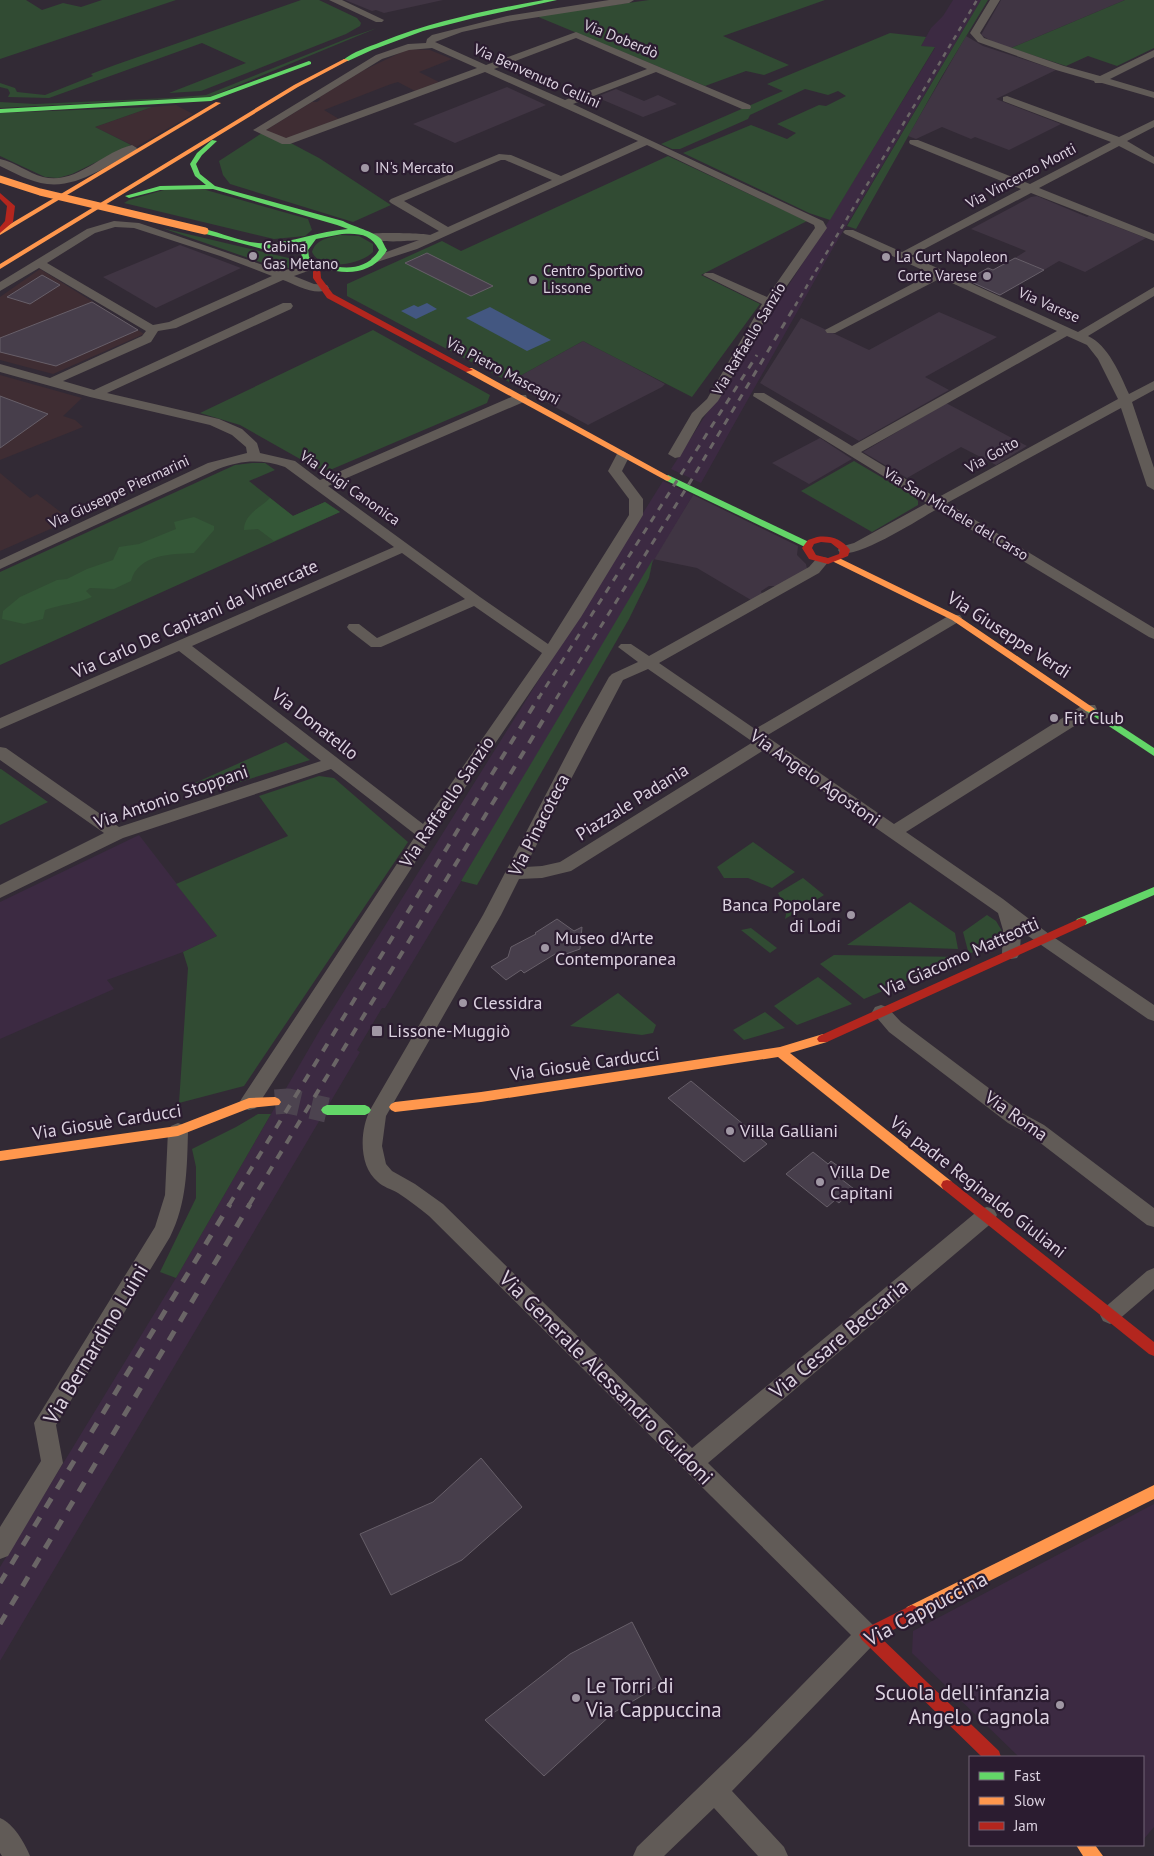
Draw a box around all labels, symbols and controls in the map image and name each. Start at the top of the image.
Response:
street label: Via Doberdò [580,15,661,62]
street label: Via Benvenuto Cellini [470,39,604,112]
street label: Via Vincenzo Monti [961,138,1079,213]
place label: IN's Mercato [375,158,454,177]
marker: IN's Mercato [359,162,371,174]
place label: Cabina Gas Metano [263,237,338,273]
place label: La Curt Napoleon [896,247,1008,266]
marker: Cabina Gas Metano [247,250,259,262]
marker: La Curt Napoleon [880,251,892,263]
place label: Centro Sportivo Lissone [543,261,643,297]
place label: Corte Varese [897,266,977,285]
marker: Corte Varese [981,270,993,282]
marker: Centro Sportivo Lissone [527,274,539,286]
street label: Via Raffaello Sanzio [707,279,790,399]
street label: Via Varese [1015,282,1083,327]
street label: Via Pietro Mascagni [442,332,563,409]
street label: Via Goito [961,432,1022,477]
street label: Via Luigi Canonica [296,445,404,529]
street label: Via Giuseppe Piermarini [44,451,192,533]
street label: Via San Michele del Carso [880,462,1032,564]
street label: Via Carlo De Capitani da Vimercate [67,554,321,684]
street label: Via Giuseppe Verdi [942,585,1075,683]
street label: Via Donatello [266,682,363,765]
place label: Fit Club [1064,706,1124,729]
marker: Fit Club [1048,712,1060,724]
street label: Via Angelo Agostoni [745,723,885,831]
street label: Via Raffaello Sanzio [394,732,499,873]
street label: Piazzale Padania [571,758,692,845]
street label: Via Antonio Stoppani [90,759,251,834]
street label: Via Pinacoteca [502,770,574,881]
place label: Banca Popolare di Lodi [722,893,841,937]
marker: Banca Popolare di Lodi [845,909,857,921]
street label: Via Giacomo Matteotti [876,911,1042,1002]
place label: Museo d'Arte Contemporanea [555,926,676,970]
marker: Museo d'Arte Contemporanea [539,942,551,954]
place label: Clessidra [473,991,542,1014]
marker: Clessidra [457,997,469,1009]
place label: Lissone-Muggiò [388,1019,510,1042]
marker: Lissone-Muggiò [370,1024,384,1038]
street label: Via Giosuè Carducci [508,1042,661,1086]
street label: Via Roma [979,1085,1052,1146]
street label: Via Giosuè Carducci [30,1098,183,1145]
street label: Via padre Reginaldo Giuliani [885,1110,1071,1263]
place label: Villa Galliani [739,1119,838,1142]
marker: Villa Galliani [724,1125,736,1137]
place label: Villa De Capitani [829,1160,893,1204]
marker: Villa De Capitani [814,1176,826,1188]
street label: Via Bernardino Luini [36,1259,154,1430]
street label: Via Generale Alessandro Guidoni [493,1264,719,1490]
street label: Via Cesare Beccaria [763,1273,914,1405]
street label: Via Cappuccina [859,1565,992,1653]
place label: Le Torri di Via Cappuccina [585,1672,722,1723]
place label: Scuola dell'infanzia Angelo Cagnola [875,1679,1050,1730]
marker: Le Torri di Via Cappuccina [570,1692,582,1704]
marker: Scuola dell'infanzia Angelo Cagnola [1054,1699,1066,1711]
legend [969,1756,1144,1846]
text: Fast [1014,1766,1041,1785]
text: Slow [1014,1791,1045,1810]
text: Jam [1013,1816,1038,1835]

